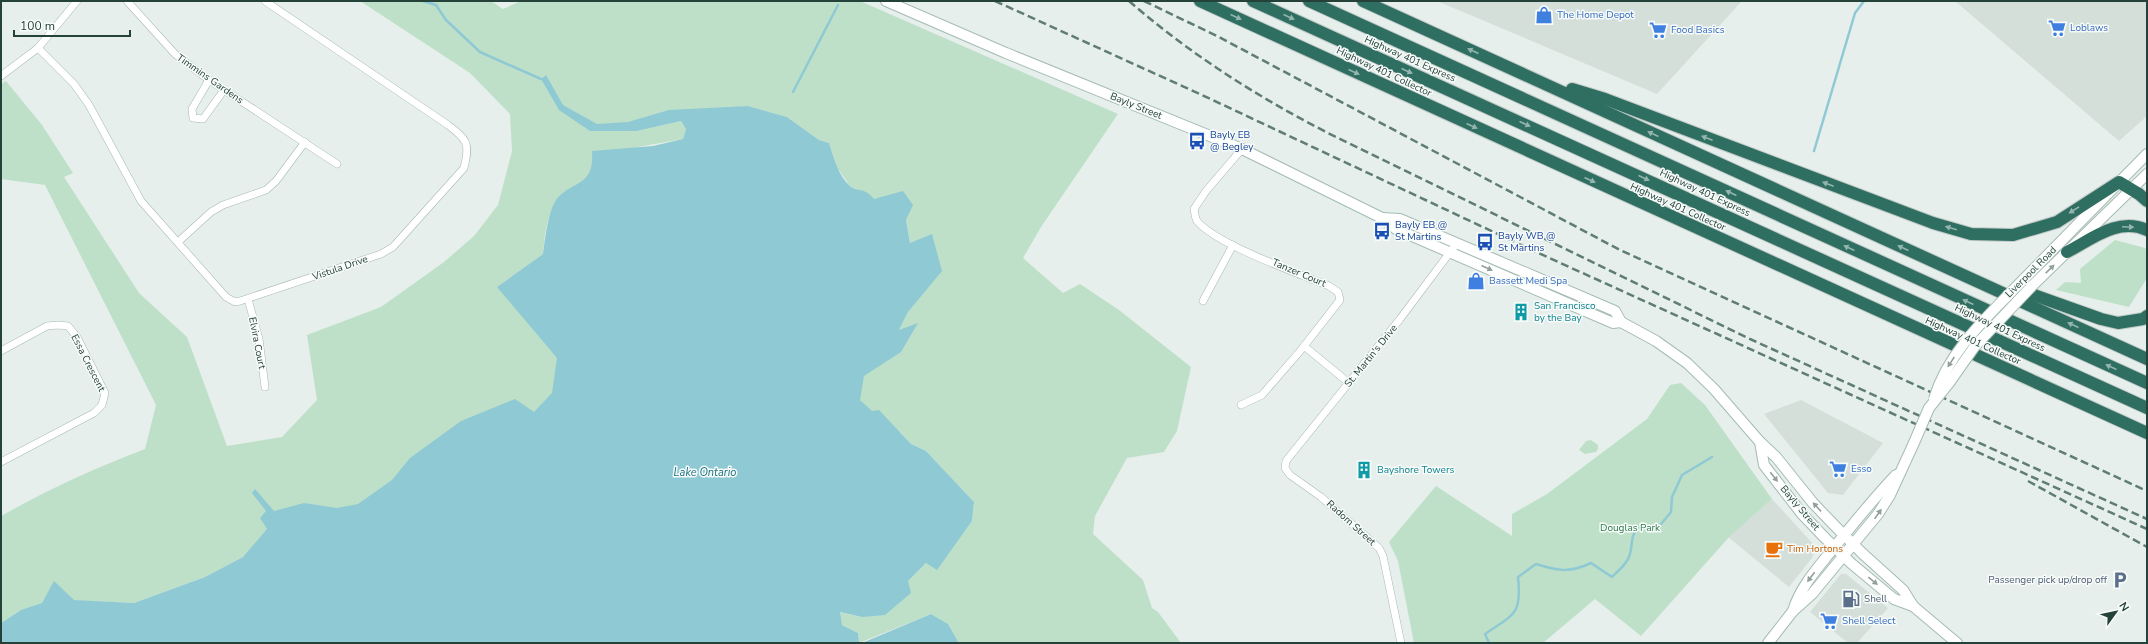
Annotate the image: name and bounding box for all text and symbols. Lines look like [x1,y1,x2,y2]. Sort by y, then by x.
shop icon: The Home Depot [1534,5,1554,25]
place label: The Home Depot [1557,8,1634,22]
scale bar [14,12,130,38]
one-way arrow [1230,14,1241,20]
one-way arrow [1283,14,1294,20]
text: 100 m [20,18,55,34]
supermarket icon: Loblaws [2047,18,2067,38]
supermarket icon: Food Basics [1648,20,1668,40]
place label: Loblaws [2070,21,2108,35]
place label: Food Basics [1671,23,1725,37]
street label: Highway 401 Express [1362,33,1458,86]
street label: Highway 401 Collector [1334,44,1434,100]
one-way arrow [1467,48,1479,54]
street label: Timmins Gardens [174,51,246,107]
one-way arrow [1348,68,1360,75]
one-way arrow [1401,68,1413,74]
street label: Bayly Street [1108,89,1165,123]
one-way arrow [1520,122,1532,128]
one-way arrow [1466,123,1478,129]
place label: Bayly EB @ Begley [1210,128,1254,154]
bus stop icon: Bayly EB @ Begley [1187,131,1207,151]
one-way arrow [1647,131,1659,137]
one-way arrow [1700,134,1712,140]
street label: Highway 401 Express [1657,166,1753,220]
one-way arrow [1638,175,1649,181]
one-way arrow [1585,177,1596,183]
street label: Highway 401 Collector [1628,180,1729,235]
one-way arrow [1822,180,1834,186]
one-way arrow [1725,190,1737,196]
one-way arrow [2069,207,2080,214]
place label: Bayly EB @ St Martins [1395,218,1447,244]
bus stop icon: Bayly EB @ St Martins [1372,221,1392,241]
one-way arrow [2122,223,2134,230]
one-way arrow [1944,225,1956,231]
place label: Bayly WB @ St Martins [1498,229,1556,255]
bus stop icon: Bayly WB @ St Martins [1475,232,1495,252]
street label: Liverpool Road [2002,243,2060,301]
one-way arrow [1843,244,1855,250]
one-way arrow [1897,245,1908,251]
street label: Vistula Drive [310,252,370,284]
street label: Tanzer Court [1270,255,1328,291]
one-way arrow [2045,264,2055,274]
one-way arrow [1481,265,1492,271]
shop icon: Bassett Medi Spa [1466,271,1486,291]
place label: Bassett Medi Spa [1489,274,1567,288]
place label: San Francisco by the Bay [1534,299,1596,325]
one-way arrow [1962,299,1973,305]
street label: Highway 401 Express [1952,301,2048,355]
building icon: San Francisco by the Bay [1511,302,1531,322]
street label: Highway 401 Collector [1923,314,2024,369]
street label: Elvira Court [245,316,269,371]
street label: St. Martin's Drive [1341,322,1401,390]
one-way arrow [2067,322,2079,328]
street label: Essa Crescent [68,332,109,395]
one-way arrow [1948,356,1955,368]
one-way arrow [2106,364,2117,370]
supermarket icon: Esso [1828,459,1848,479]
building icon: Bayshore Towers [1354,460,1374,480]
place label: Esso [1851,462,1872,476]
place label: Bayshore Towers [1377,463,1454,477]
water label: Lake Ontario [674,465,736,480]
one-way arrow [1769,472,1778,483]
street label: Bayly Street [1777,482,1823,534]
street label: Radom Street [1323,497,1379,549]
one-way arrow [1812,502,1822,512]
one-way arrow [1874,509,1882,520]
park label: Douglas Park [1600,521,1661,535]
cafe icon: Tim Hortons [1764,539,1784,559]
place label: Tim Hortons [1787,542,1843,556]
parking icon: Passenger pick up/drop off [2110,570,2130,590]
one-way arrow [1806,572,1815,583]
place label: Passenger pick up/drop off [1988,573,2108,587]
one-way arrow [1867,577,1878,586]
fuel station icon: Shell [1841,589,1861,609]
place label: Shell [1864,592,1887,606]
north arrow [2096,592,2136,632]
text: N [2115,599,2132,614]
supermarket icon: Shell Select [1819,611,1839,631]
place label: Shell Select [1842,614,1896,628]

